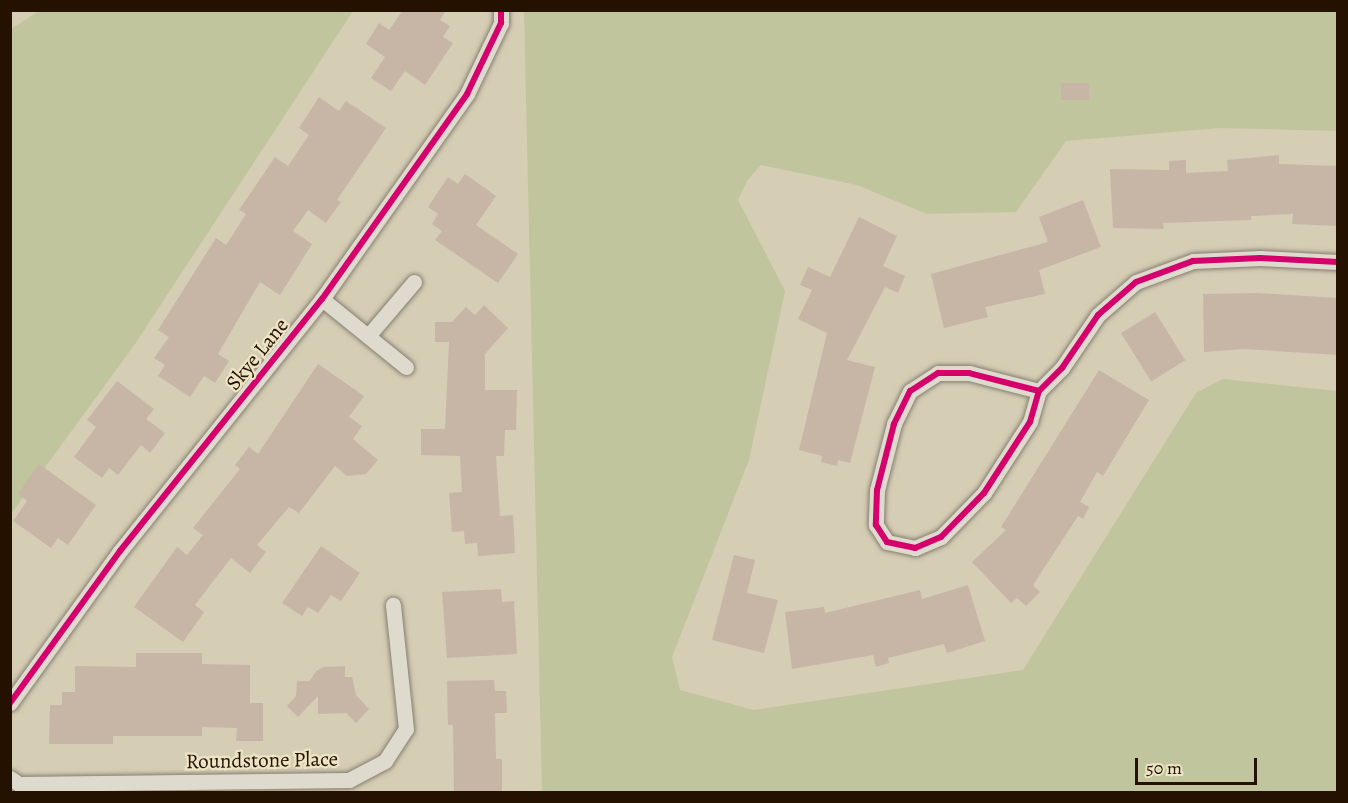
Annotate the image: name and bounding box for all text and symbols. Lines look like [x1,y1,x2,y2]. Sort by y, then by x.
street label: Skye Lane [220,313,294,395]
street label: Roundstone Place [186,746,338,774]
scale bar [1138,746,1260,784]
text: 50 m [1146,756,1182,780]

